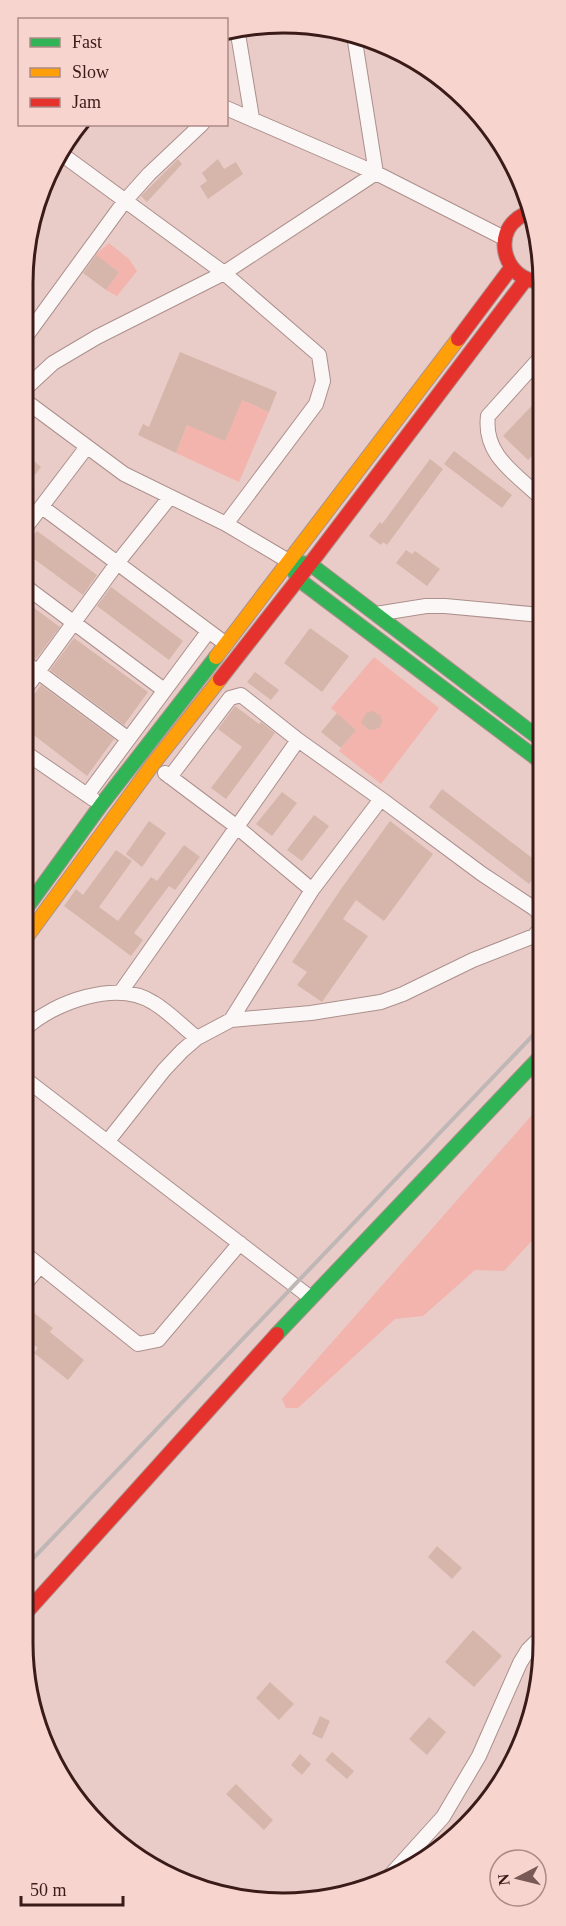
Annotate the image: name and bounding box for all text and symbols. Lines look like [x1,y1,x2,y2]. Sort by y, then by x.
legend [18,18,228,126]
text: Fast [72,32,102,52]
text: Slow [72,62,109,82]
text: Jam [72,92,101,112]
north arrow [488,1848,548,1908]
scale bar [21,1869,123,1907]
text: N [494,1873,513,1887]
text: 50 m [30,1880,67,1900]

